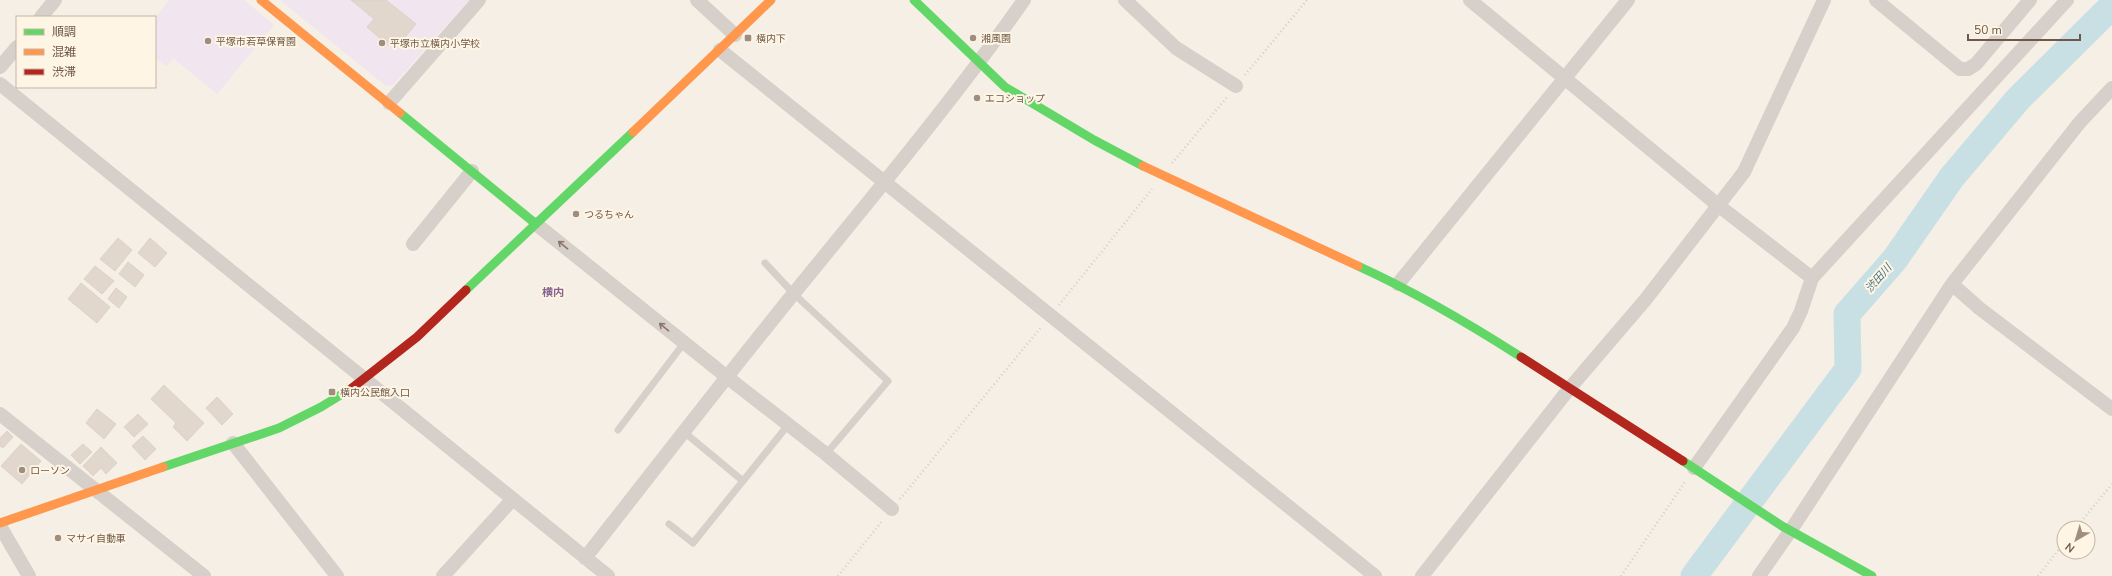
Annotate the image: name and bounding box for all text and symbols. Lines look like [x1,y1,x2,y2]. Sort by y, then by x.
legend [16,16,156,88]
scale bar [1968,16,2080,42]
text: 50 m [1974,22,2002,38]
text: 順調 [52,24,76,40]
place label: 横内下 [756,32,786,46]
place label: 湘風園 [981,32,1011,46]
marker: 横内下 [743,33,753,43]
marker: 湘風園 [968,33,978,43]
place label: 平塚市若草保育園 [216,35,296,49]
marker: 平塚市若草保育園 [203,36,213,46]
place label: 平塚市立横内小学校 [390,37,480,51]
marker: 平塚市立横内小学校 [377,38,387,48]
text: 混雑 [52,44,76,60]
text: 渋滞 [52,64,76,80]
place label: エコショップ [985,92,1045,106]
marker: エコショップ [972,93,982,103]
place label: つるちゃん [584,208,634,222]
marker: つるちゃん [571,209,581,219]
one-way arrow [557,241,568,249]
water label: 渋田川 [1862,260,1896,296]
district label: 横内 [542,285,564,300]
one-way arrow [659,322,669,331]
place label: 横内公民館入口 [340,386,410,400]
marker: 横内公民館入口 [327,387,337,397]
place label: ローソン [30,464,70,478]
marker: ローソン [17,465,27,475]
north arrow [2056,520,2096,560]
place label: マサイ自動車 [66,532,126,546]
marker: マサイ自動車 [53,533,63,543]
text: N [2062,539,2078,556]

